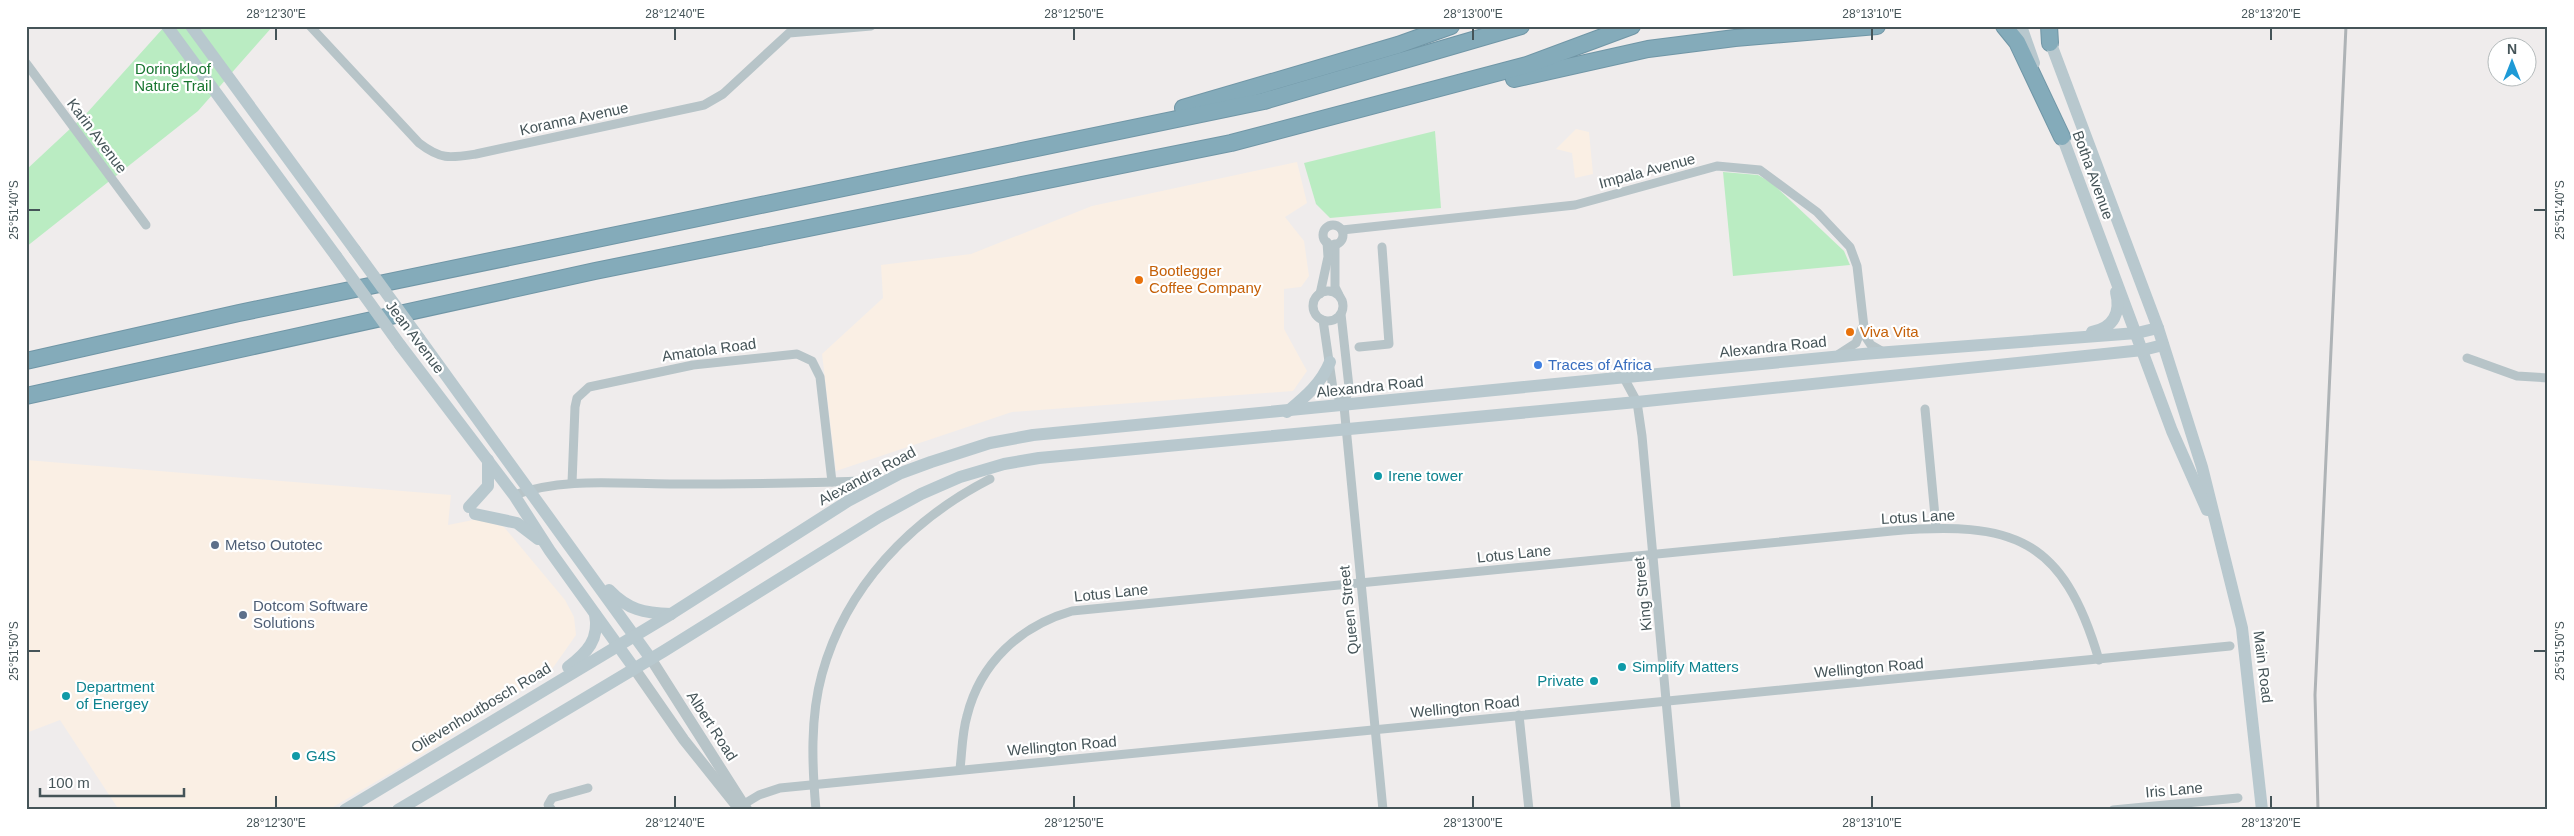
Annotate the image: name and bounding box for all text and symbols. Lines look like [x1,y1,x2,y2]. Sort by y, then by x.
text: 28°12'30"E [246,7,306,21]
text: 28°12'40"E [645,7,705,21]
text: 28°12'50"E [1044,7,1104,21]
text: 28°13'00"E [1443,7,1503,21]
text: 28°13'10"E [1842,7,1902,21]
text: 28°13'20"E [2241,7,2301,21]
north arrow [2486,38,2536,88]
text: N [2507,41,2517,57]
park label: Doringkloof Nature Trail [134,60,212,94]
street label: Karin Avenue [64,95,131,176]
street label: Koranna Avenue [518,99,630,138]
street label: Botha Avenue [2070,128,2117,222]
street label: Impala Avenue [1597,149,1697,192]
text: 25°51'40"S [7,180,21,240]
text: 25°51'40"S [2553,180,2567,240]
place label: Bootlegger Coffee Company [1149,262,1262,296]
marker: Bootlegger Coffee Company [1133,274,1145,286]
street label: Jean Avenue [383,297,448,376]
place label: Viva Vita [1860,323,1919,340]
marker: Viva Vita [1844,326,1856,338]
street label: Alexandra Road [1719,332,1827,361]
street label: Amatola Road [661,334,757,365]
place label: Traces of Africa [1548,356,1652,373]
marker: Traces of Africa [1532,359,1544,371]
street label: Alexandra Road [1316,372,1424,401]
street label: Alexandra Road [815,443,918,508]
place label: Irene tower [1388,467,1463,484]
marker: Irene tower [1372,470,1384,482]
street label: Lotus Lane [1880,506,1955,527]
place label: Metso Outotec [225,536,323,553]
marker: Metso Outotec [209,539,221,551]
street label: Lotus Lane [1476,541,1552,566]
street label: King Street [1630,555,1655,632]
street label: Queen Street [1335,564,1362,655]
street label: Lotus Lane [1073,580,1149,605]
place label: Dotcom Software Solutions [253,597,368,631]
marker: Dotcom Software Solutions [237,609,249,621]
text: 25°51'50"S [7,621,21,681]
text: 25°51'50"S [2553,621,2567,681]
street label: Main Road [2251,630,2276,704]
street label: Wellington Road [1814,654,1924,681]
place label: Simplify Matters [1632,658,1739,675]
street label: Olievenhoutbosch Road [408,659,554,756]
marker: Simplify Matters [1616,661,1628,673]
place label: Private [1537,672,1584,689]
marker: Private [1588,675,1600,687]
place label: Department of Energey [76,678,155,712]
street label: Albert Road [684,688,741,764]
marker: Department of Energey [60,690,72,702]
street label: Wellington Road [1409,692,1520,721]
street label: Wellington Road [1007,732,1117,759]
place label: G4S [306,747,336,764]
marker: G4S [290,750,302,762]
scale bar [40,766,184,798]
text: 100 m [48,774,90,791]
street label: Iris Lane [2145,779,2203,800]
text: 28°12'30"E [246,816,306,830]
text: 28°12'40"E [645,816,705,830]
text: 28°12'50"E [1044,816,1104,830]
text: 28°13'00"E [1443,816,1503,830]
text: 28°13'10"E [1842,816,1902,830]
text: 28°13'20"E [2241,816,2301,830]

